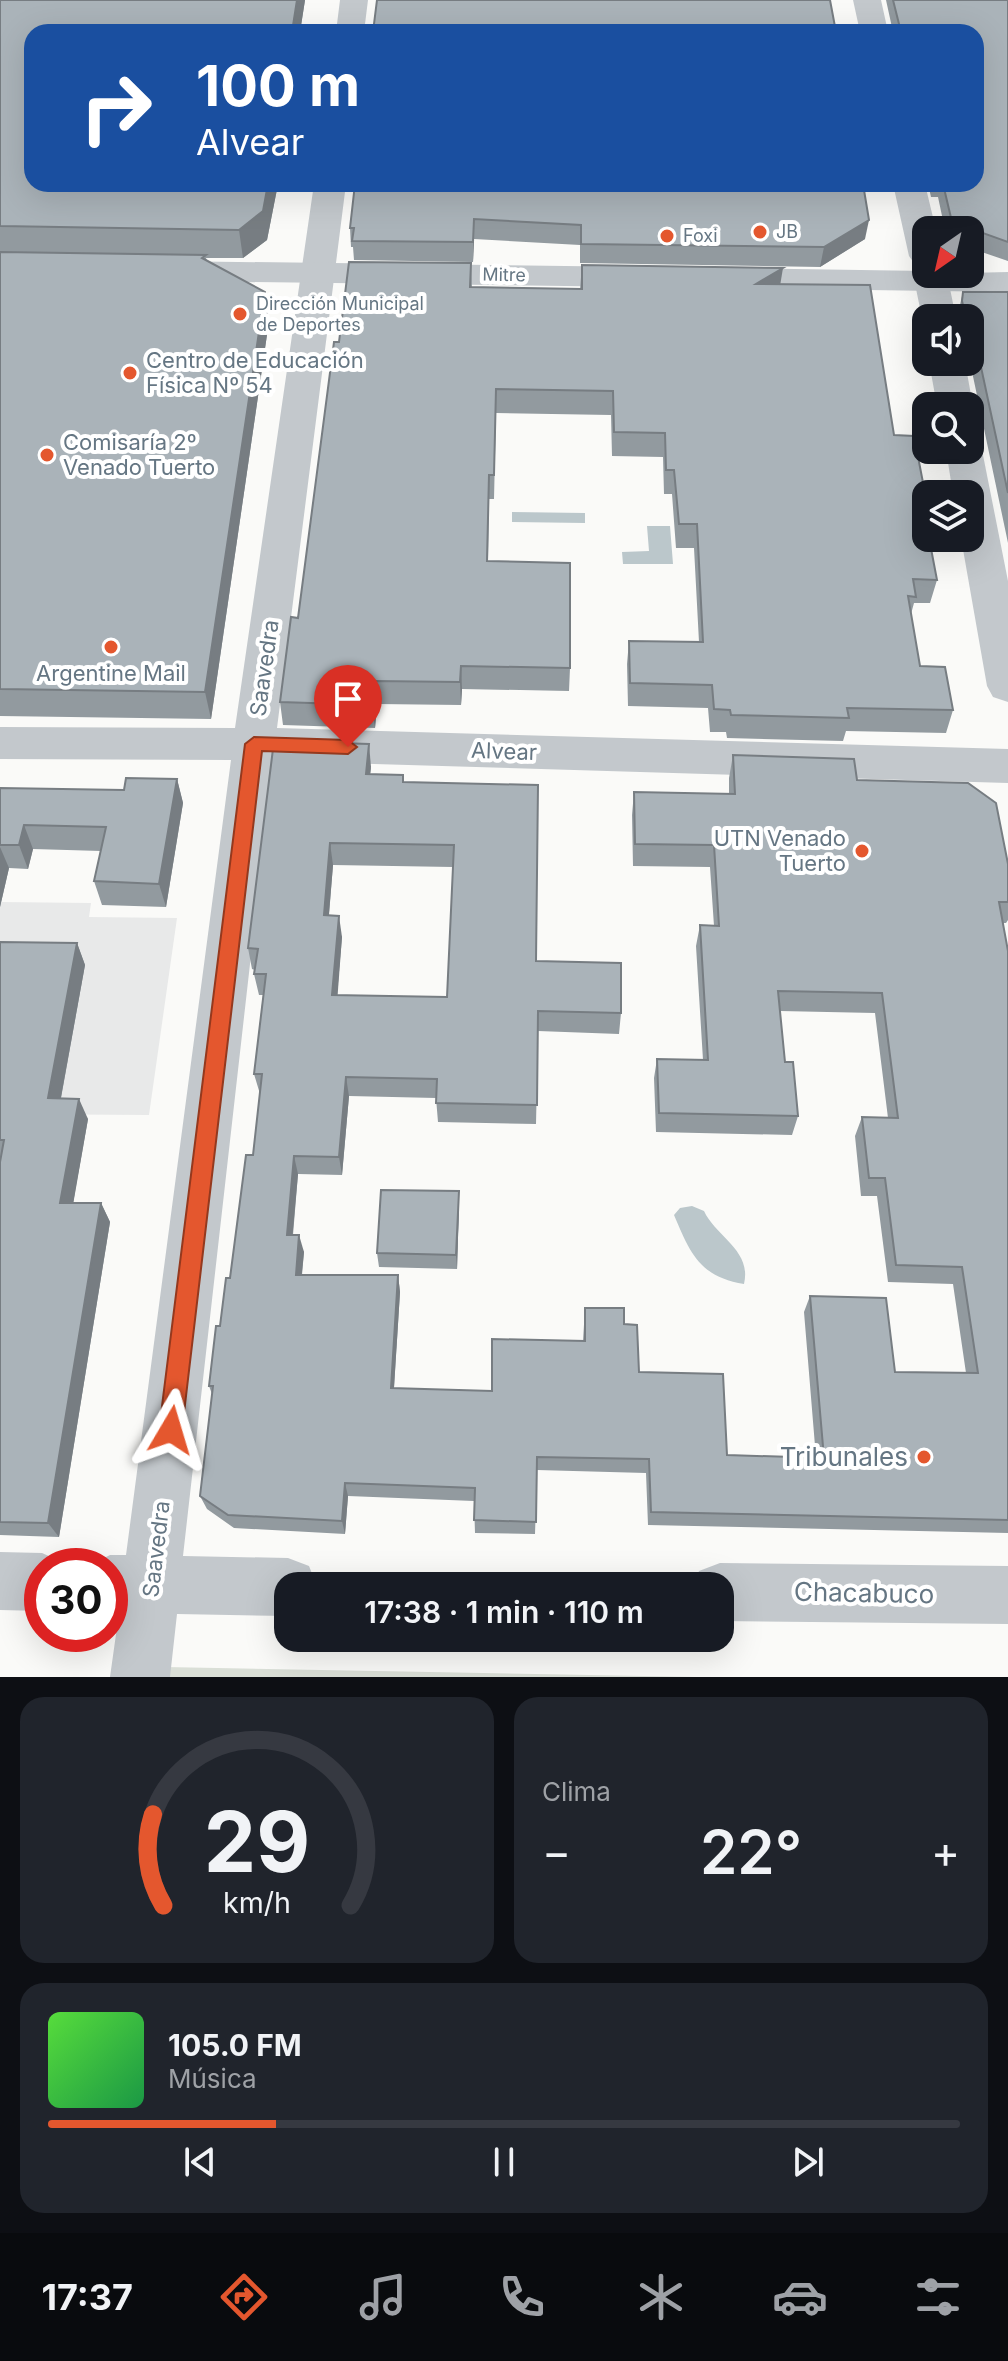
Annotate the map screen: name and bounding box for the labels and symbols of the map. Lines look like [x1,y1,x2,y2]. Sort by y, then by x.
north arrow [912,216,984,288]
place label: JB [776,221,798,242]
marker: JB [751,223,769,241]
place label: Foxi [683,225,718,246]
marker: Foxi [658,227,676,245]
street label: Mitre [482,264,526,285]
place label: Dirección Municipal de Deportes [256,293,424,335]
marker: Dirección Municipal de Deportes [231,305,249,323]
place label: Centro de Educación Física Nº 54 [146,347,364,398]
marker: Centro de Educación Física Nº 54 [121,364,139,382]
place label: Comisaría 2º Venado Tuerto [63,429,215,480]
marker: Comisaría 2º Venado Tuerto [38,446,56,464]
street label: Saavedra [244,618,284,718]
marker: Argentine Mail [102,638,120,656]
place label: Argentine Mail [36,660,186,686]
pin [314,665,382,747]
street label: Alvear [470,737,538,765]
place label: UTN Venado Tuerto [714,825,846,876]
marker: UTN Venado Tuerto [853,842,871,860]
position arrow [129,1388,213,1472]
place label: Tribunales [780,1441,908,1472]
marker: Tribunales [915,1448,933,1466]
street label: Saavedra [137,1499,175,1599]
speed limit sign: 30 [24,1548,128,1652]
street label: Chacabuco [794,1576,934,1609]

